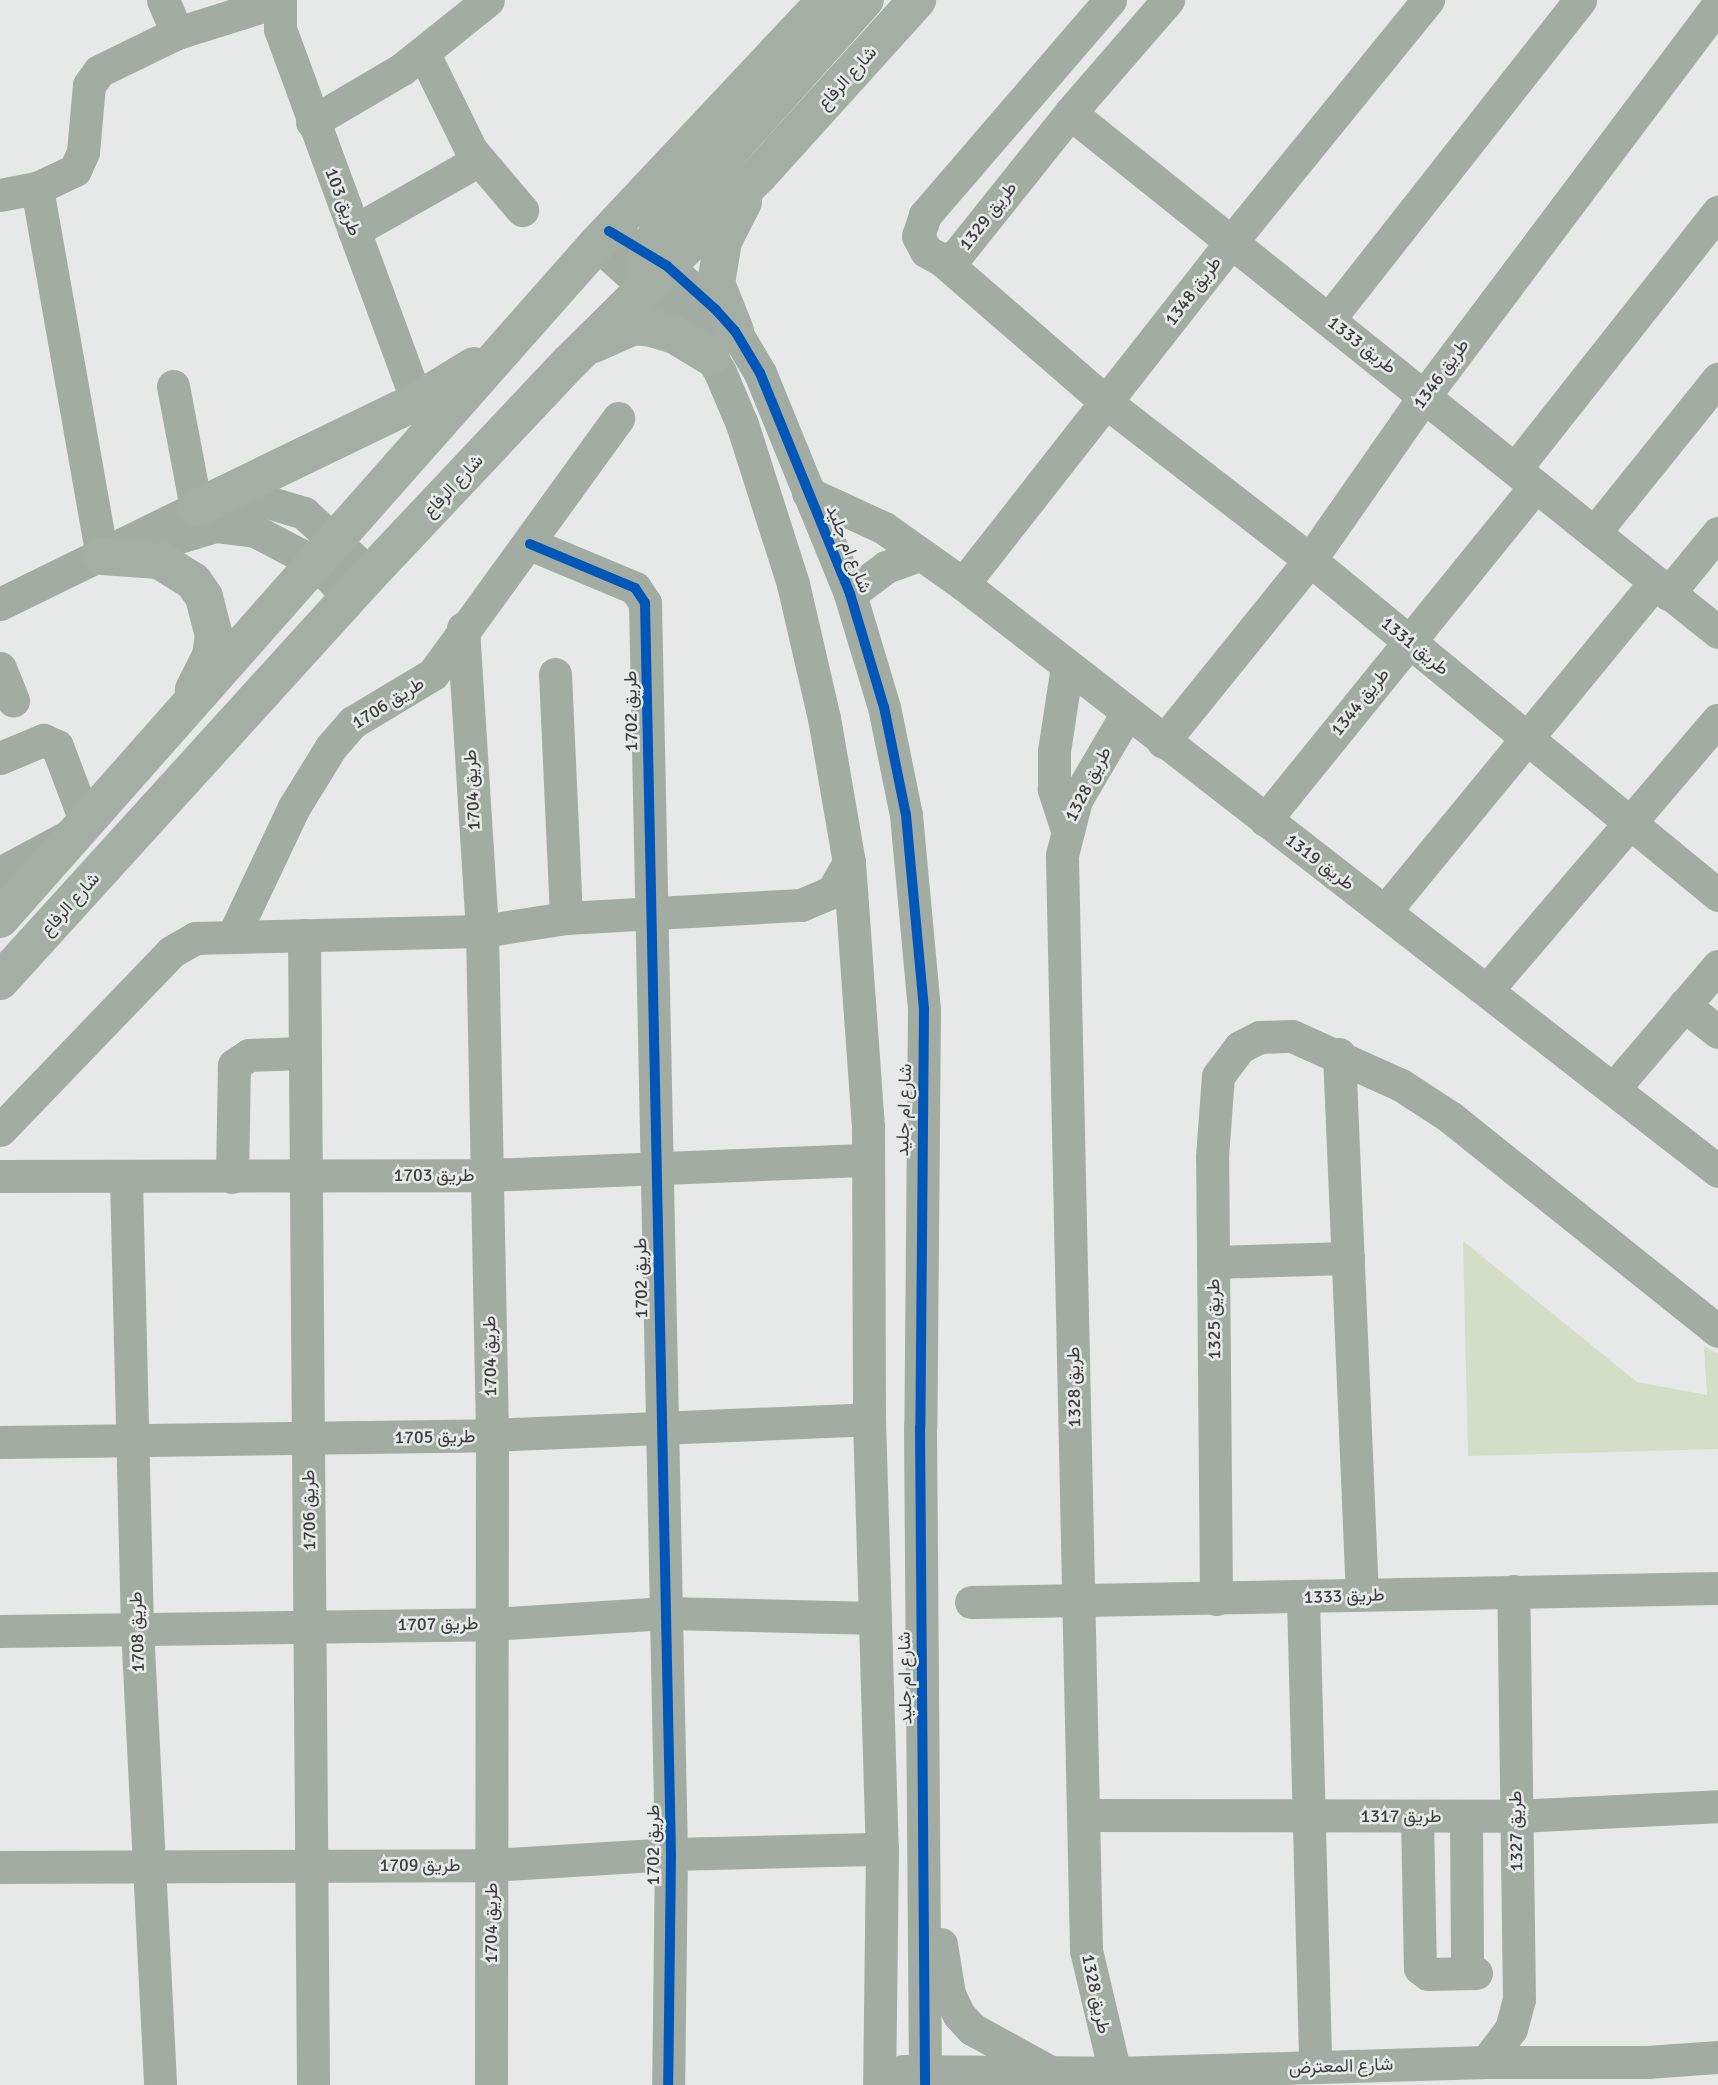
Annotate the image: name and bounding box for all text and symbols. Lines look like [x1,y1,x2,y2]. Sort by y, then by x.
street label: شارع الرفاع [813,42,881,114]
street label: طريق 103 [320,165,366,239]
street label: طريق 1329 [955,177,1021,255]
street label: طريق 1348 [1160,252,1226,330]
street label: طريق 1333 [1323,312,1401,378]
street label: طريق 1346 [1408,335,1474,413]
street label: شارع الرفاع [418,450,488,522]
street label: شارع ام جليد [822,502,876,596]
street label: طريق 1331 [1377,612,1453,680]
street label: طريق 1344 [1326,664,1394,740]
street label: طريق 1702 [619,670,643,752]
street label: طريق 1706 [348,672,428,734]
street label: طريق 1328 [1060,743,1116,825]
street label: طريق 1704 [459,749,485,831]
street label: طريق 1319 [1281,829,1359,895]
street label: شارع الرفاع [36,868,104,940]
street label: شارع ام جليد [892,1063,916,1157]
street label: طريق 1703 [393,1164,475,1186]
street label: طريق 1702 [629,1237,653,1319]
street label: طريق 1325 [1202,1278,1226,1360]
street label: طريق 1704 [478,1315,502,1397]
street label: طريق 1328 [1062,1346,1086,1428]
street label: طريق 1705 [394,1425,476,1449]
street label: طريق 1706 [297,1469,321,1551]
street label: طريق 1333 [1303,1584,1385,1608]
street label: طريق 1708 [125,1591,149,1673]
street label: طريق 1707 [397,1612,479,1636]
street label: شارع ام جليد [893,1631,917,1725]
street label: طريق 1327 [1504,1790,1528,1872]
street label: طريق 1702 [642,1804,664,1886]
street label: طريق 1317 [1360,1805,1442,1827]
street label: طريق 1709 [379,1854,461,1876]
street label: طريق 1704 [480,1882,502,1964]
street label: طريق 1328 [1077,1952,1115,2036]
street label: شارع المعترض [1288,2053,1394,2079]

